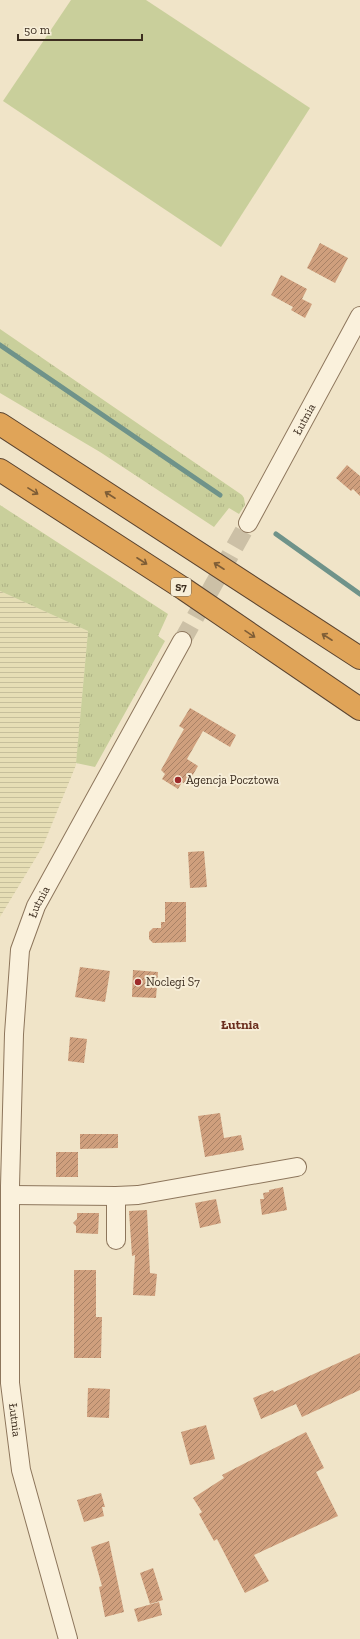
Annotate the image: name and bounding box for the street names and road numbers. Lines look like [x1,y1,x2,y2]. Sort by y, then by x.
street label: Łutnia [290,401,318,437]
road number: S7 [171,578,191,596]
street label: Łutnia [25,883,53,920]
street label: Łutnia [6,1402,24,1438]

